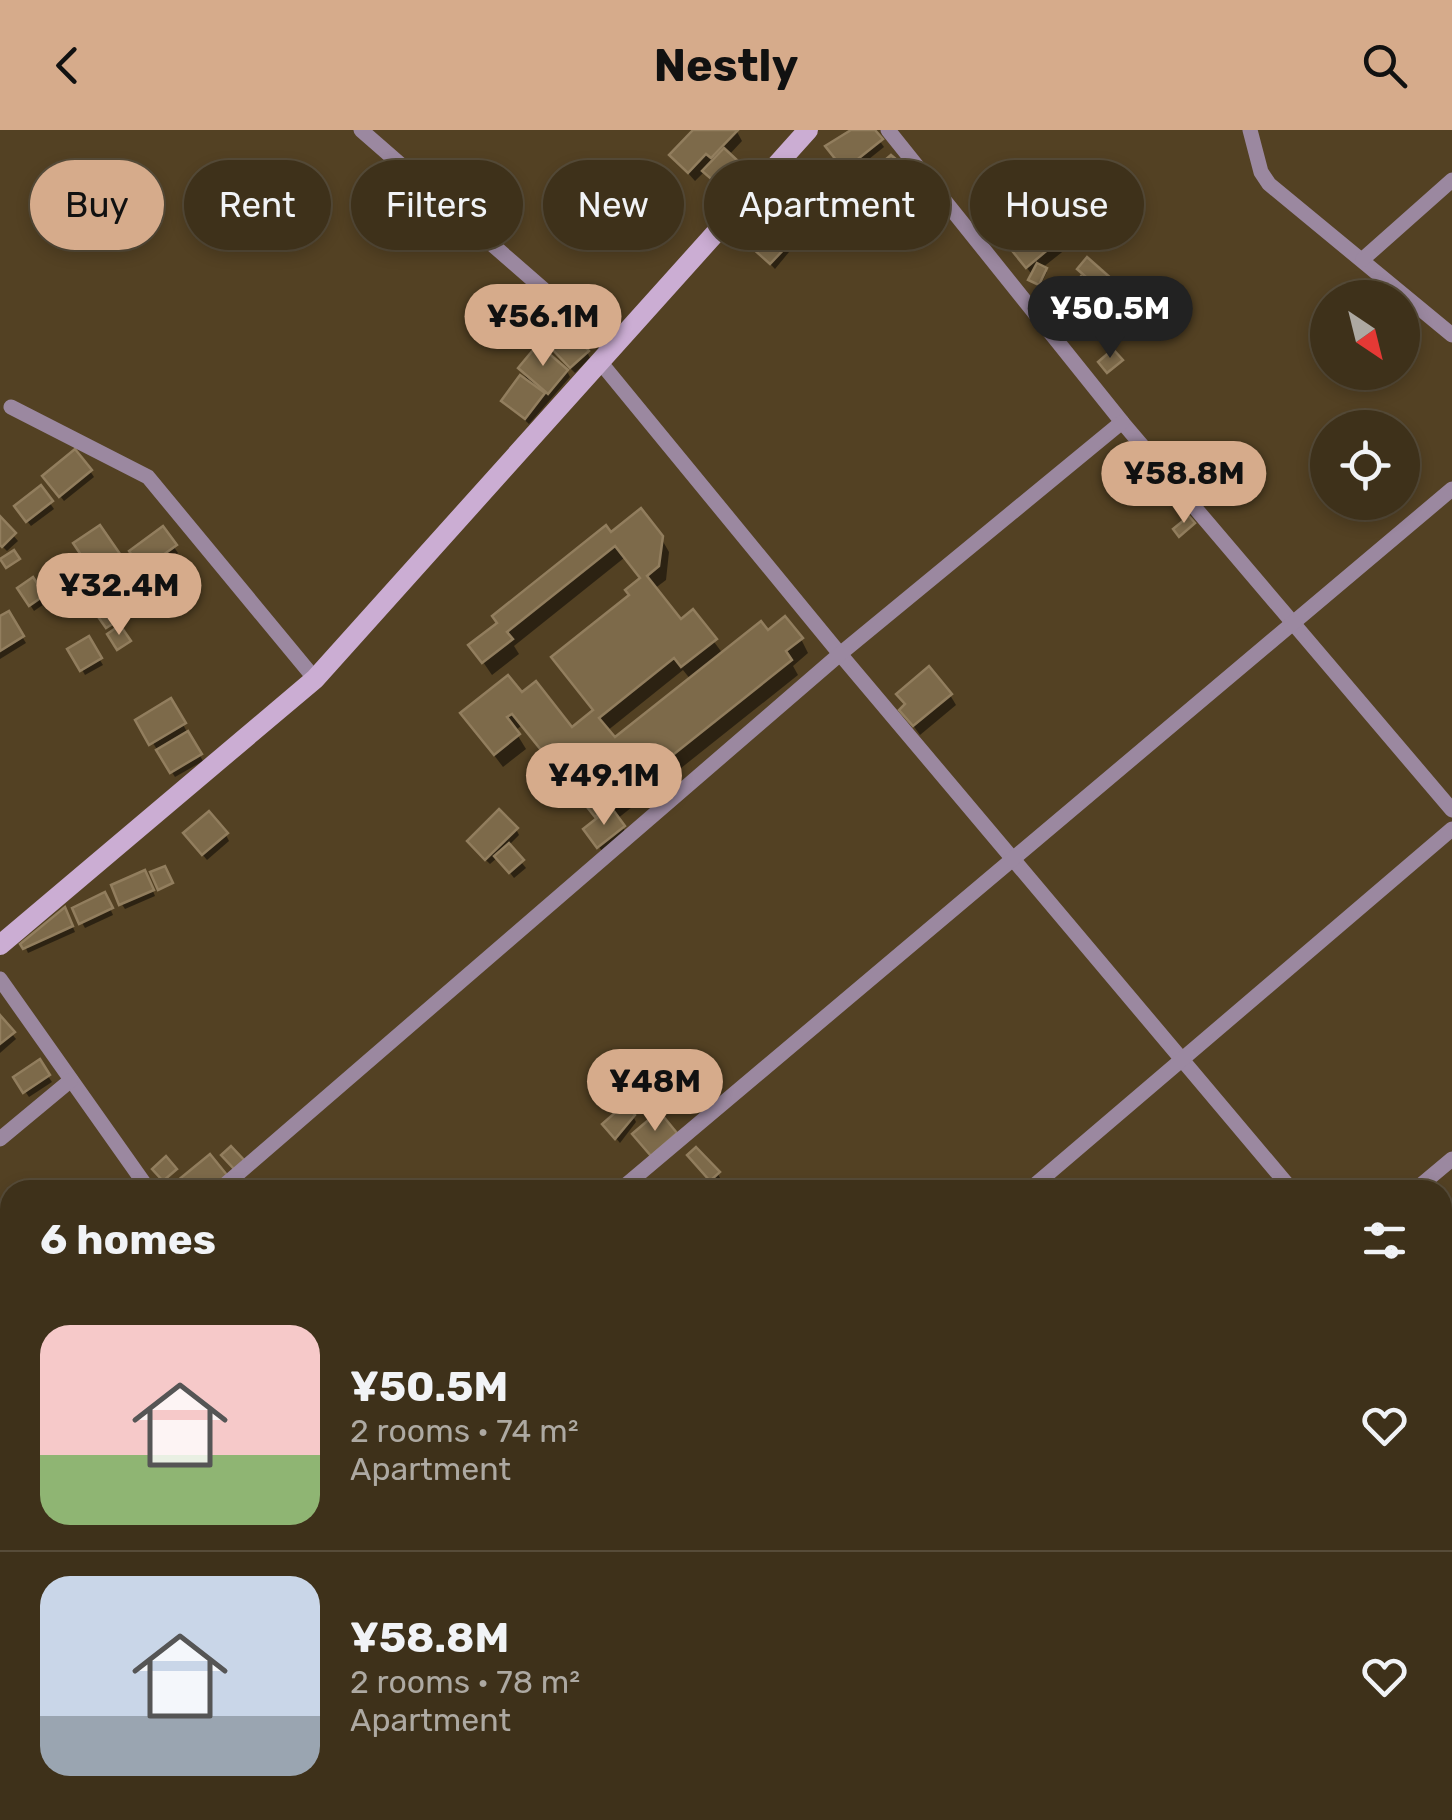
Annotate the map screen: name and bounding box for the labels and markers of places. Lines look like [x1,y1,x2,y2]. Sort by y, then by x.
pin: ¥50.5M [1029,276,1191,361]
pin: ¥56.1M [462,284,624,369]
pin: ¥58.8M [1103,441,1265,526]
pin: ¥32.4M [38,553,200,638]
pin: ¥49.1M [523,743,685,828]
pin: ¥48M [596,1049,714,1134]

